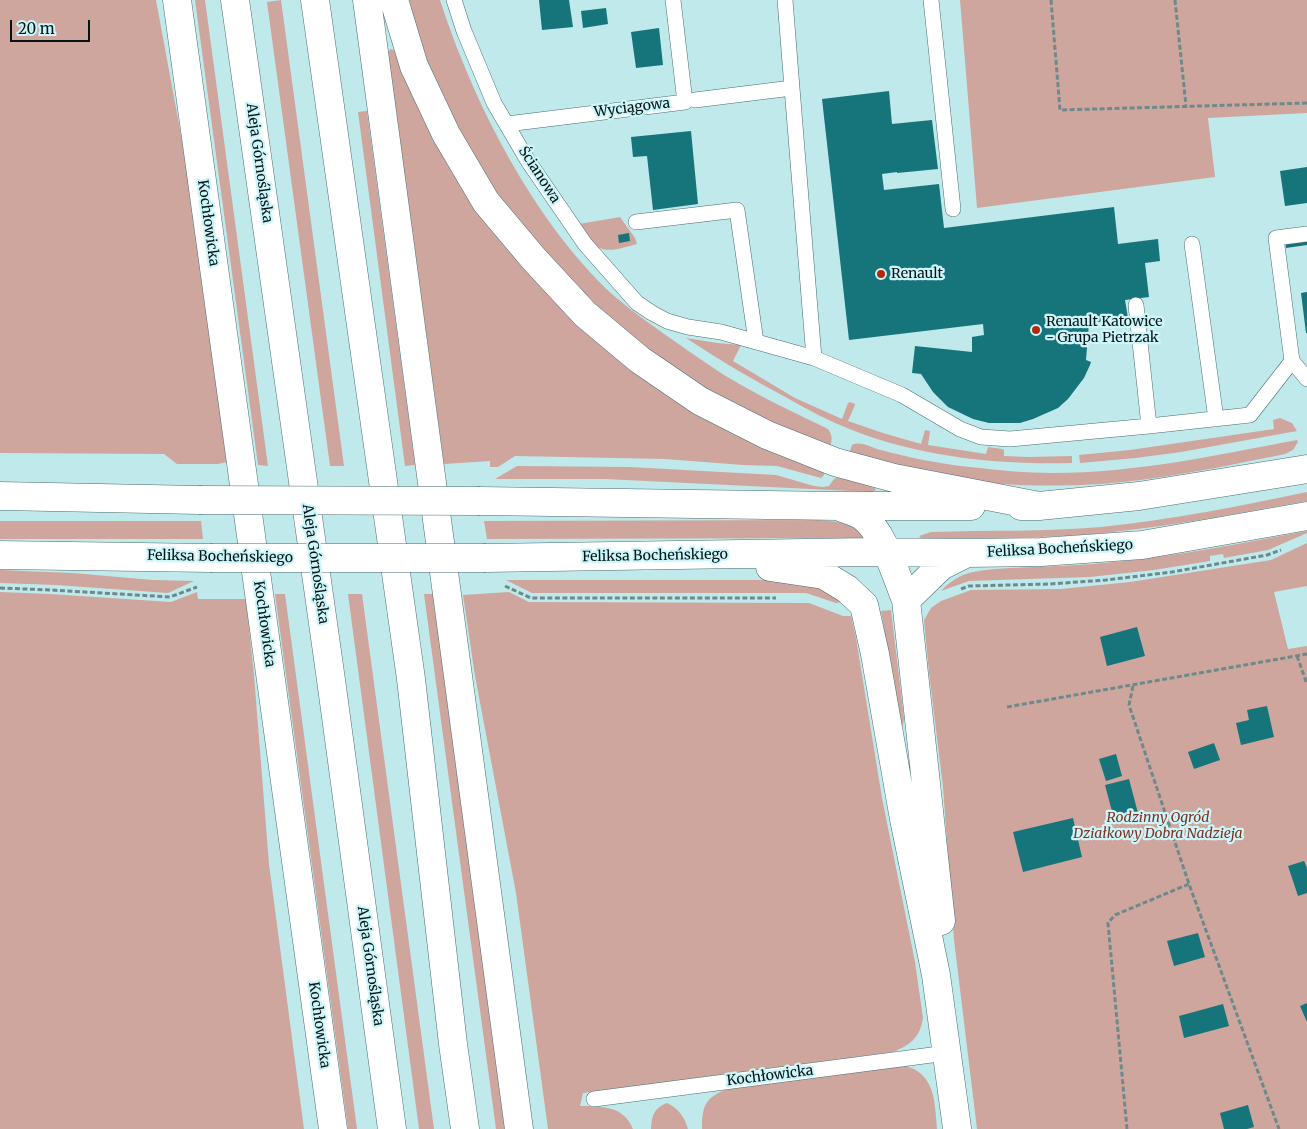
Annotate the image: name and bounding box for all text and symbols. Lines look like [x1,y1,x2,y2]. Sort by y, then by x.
scale bar [12,10,92,42]
text: 20 m [18,19,55,38]
street label: Wyciągowa [593,95,671,121]
street label: Aleja Górnośląska [242,102,276,224]
street label: Ścianowa [514,143,564,207]
street label: Kochłowicka [194,179,222,267]
place label: Renault [891,266,943,282]
marker: Renault [875,268,887,280]
place label: Renault Katowice - Grupa Pietrzak [1046,314,1163,347]
marker: Renault Katowice - Grupa Pietrzak [1030,324,1042,336]
street label: Aleja Górnośląska [298,503,332,625]
street label: Feliksa Bocheńskiego [987,537,1133,561]
street label: Feliksa Bocheńskiego [582,546,728,566]
street label: Feliksa Bocheńskiego [147,547,293,567]
street label: Kochłowicka [250,580,278,668]
park label: Rodzinny Ogród Działkowy Dobra Nadzieja [1073,810,1243,842]
street label: Aleja Górnośląska [353,905,387,1027]
street label: Kochłowicka [305,981,333,1069]
street label: Kochłowicka [726,1062,814,1090]

